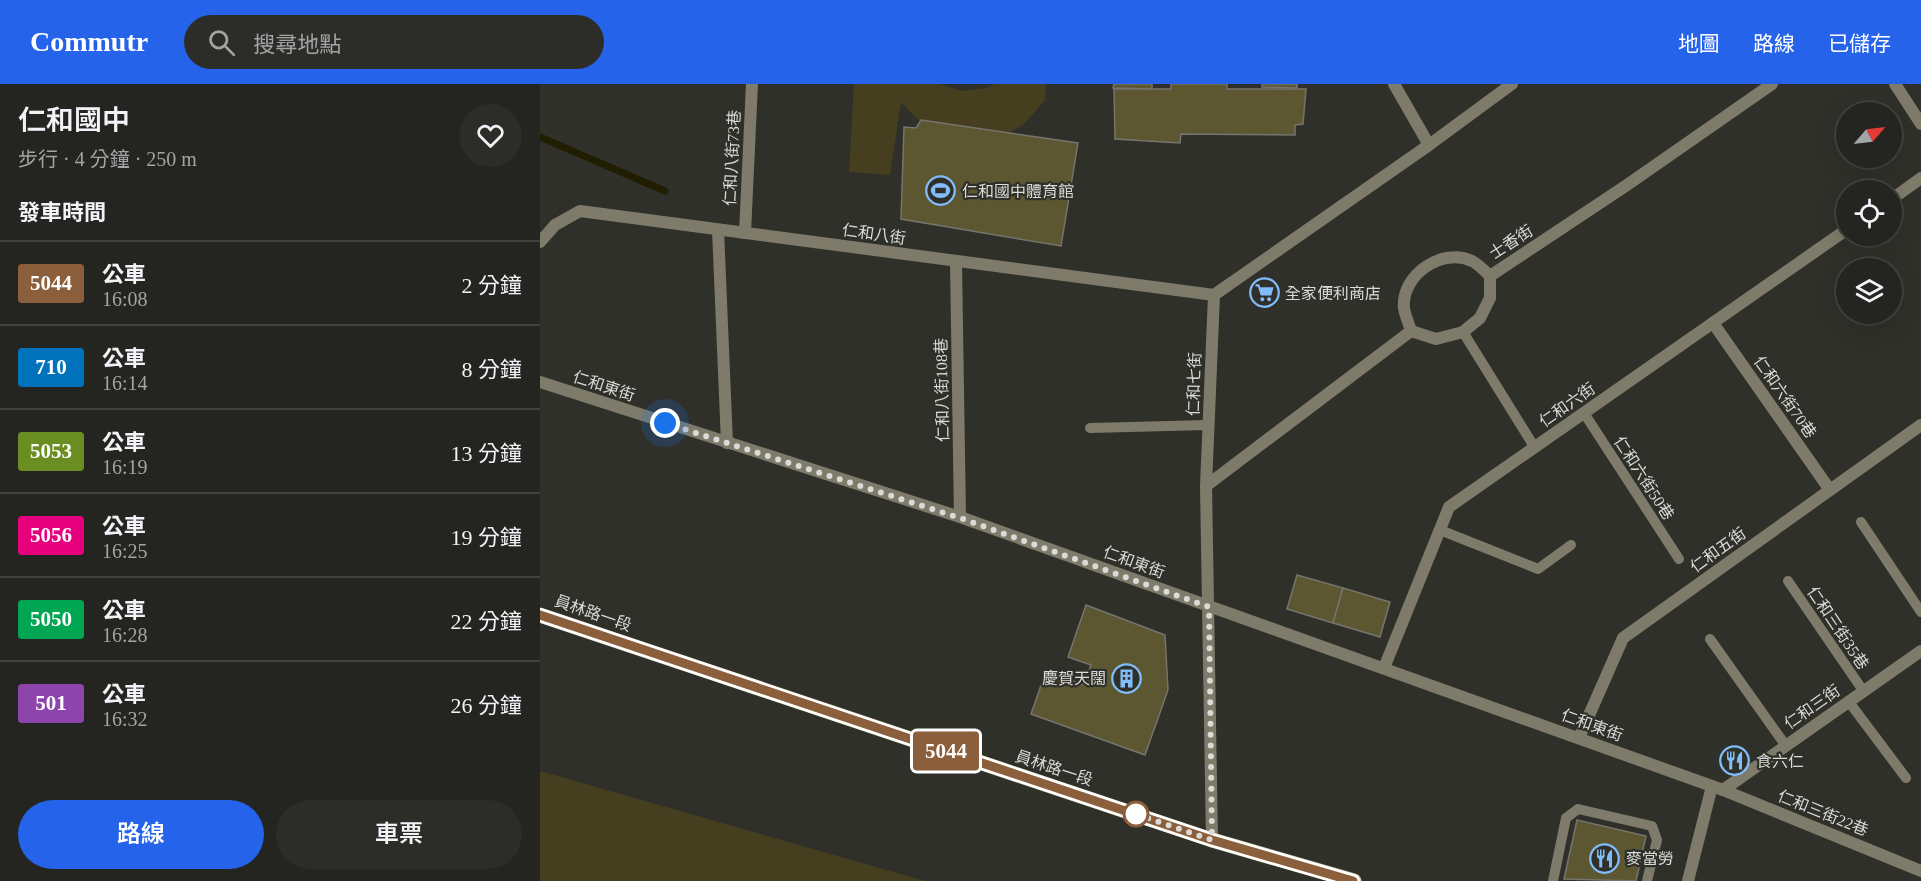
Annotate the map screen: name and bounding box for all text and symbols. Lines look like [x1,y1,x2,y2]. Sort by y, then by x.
search box [184,15,604,69]
text: Commutr [30,26,148,57]
icon: search [205,26,238,59]
text: 搜尋地點 [253,32,341,57]
text: 地圖 [1678,32,1720,56]
text: 路線 [1753,32,1795,56]
text: 已儲存 [1828,32,1891,56]
north arrow [1836,102,1902,168]
map controls [1836,102,1902,324]
button: heart [459,104,522,167]
text: 仁和國中 [18,105,130,136]
street label: 仁和八街73巷 [721,110,743,206]
text: 步行 · 4 分鐘 · 250 m [18,148,197,170]
sports icon: 仁和國中體育館 [925,175,957,207]
button: locate [1836,180,1902,246]
place label: 仁和國中體育館 [962,183,1074,200]
text: 發車時間 [18,200,106,225]
street label: 仁和八街 [841,221,907,247]
street label: 士香街 [1486,222,1536,262]
button: layers [1836,258,1902,324]
text: 公車 [102,262,146,287]
text: 5044 [30,271,72,295]
text: 2 分鐘 [461,273,522,298]
supermarket icon: 全家便利商店 [1248,277,1280,309]
place label: 全家便利商店 [1285,285,1381,302]
text: 16:08 [102,288,148,310]
street label: 仁和八街108巷 [933,338,951,442]
text: 公車 [102,346,146,371]
street label: 仁和七街 [1184,352,1204,416]
street label: 仁和六街70巷 [1751,353,1819,441]
text: 710 [35,355,67,379]
text: 8 分鐘 [461,357,522,382]
street label: 仁和東街 [571,368,637,404]
text: 16:14 [102,372,148,394]
street label: 仁和六街 [1536,380,1598,430]
your location [650,408,680,438]
text: 公車 [102,430,146,455]
street label: 仁和六街50巷 [1611,433,1677,523]
text: 5053 [30,439,72,463]
text: 13 分鐘 [450,441,522,466]
text: 16:19 [102,456,148,478]
text: 公車 [102,514,146,539]
text: 5056 [30,523,72,547]
street label: 仁和五街 [1687,524,1749,576]
text: 19 分鐘 [450,525,522,550]
text: 16:25 [102,540,148,562]
street label: 仁和東街 [1101,543,1167,581]
street label: 仁和三街35巷 [1804,583,1872,673]
street label: 員林路一段 [552,592,634,634]
text: 公車 [102,598,146,623]
text: 5050 [30,607,72,631]
text: 22 分鐘 [450,609,522,634]
text: 16:28 [102,624,148,646]
building icon: 慶賀天闊 [1111,662,1143,694]
place label: 慶賀天闊 [1042,669,1106,687]
text: 公車 [102,682,146,707]
street label: 仁和三街 [1781,682,1843,732]
text: 501 [35,691,67,715]
text: 26 分鐘 [450,693,522,718]
street label: 仁和東街 [1559,706,1625,744]
text: 16:32 [102,708,148,730]
line badge: 5044 [904,732,988,770]
text: 5044 [925,739,967,763]
restaurant icon: 食六仁 [1719,745,1751,777]
street label: 員林路一段 [1013,748,1095,788]
place label: 食六仁 [1756,753,1804,770]
street label: 仁和三街22巷 [1775,787,1871,839]
button: 路線 [18,800,264,869]
button: 車票 [276,800,522,869]
unlabelled marker [1123,801,1149,827]
restaurant icon: 麥當勞 [1589,842,1621,874]
place label: 麥當勞 [1626,850,1674,867]

